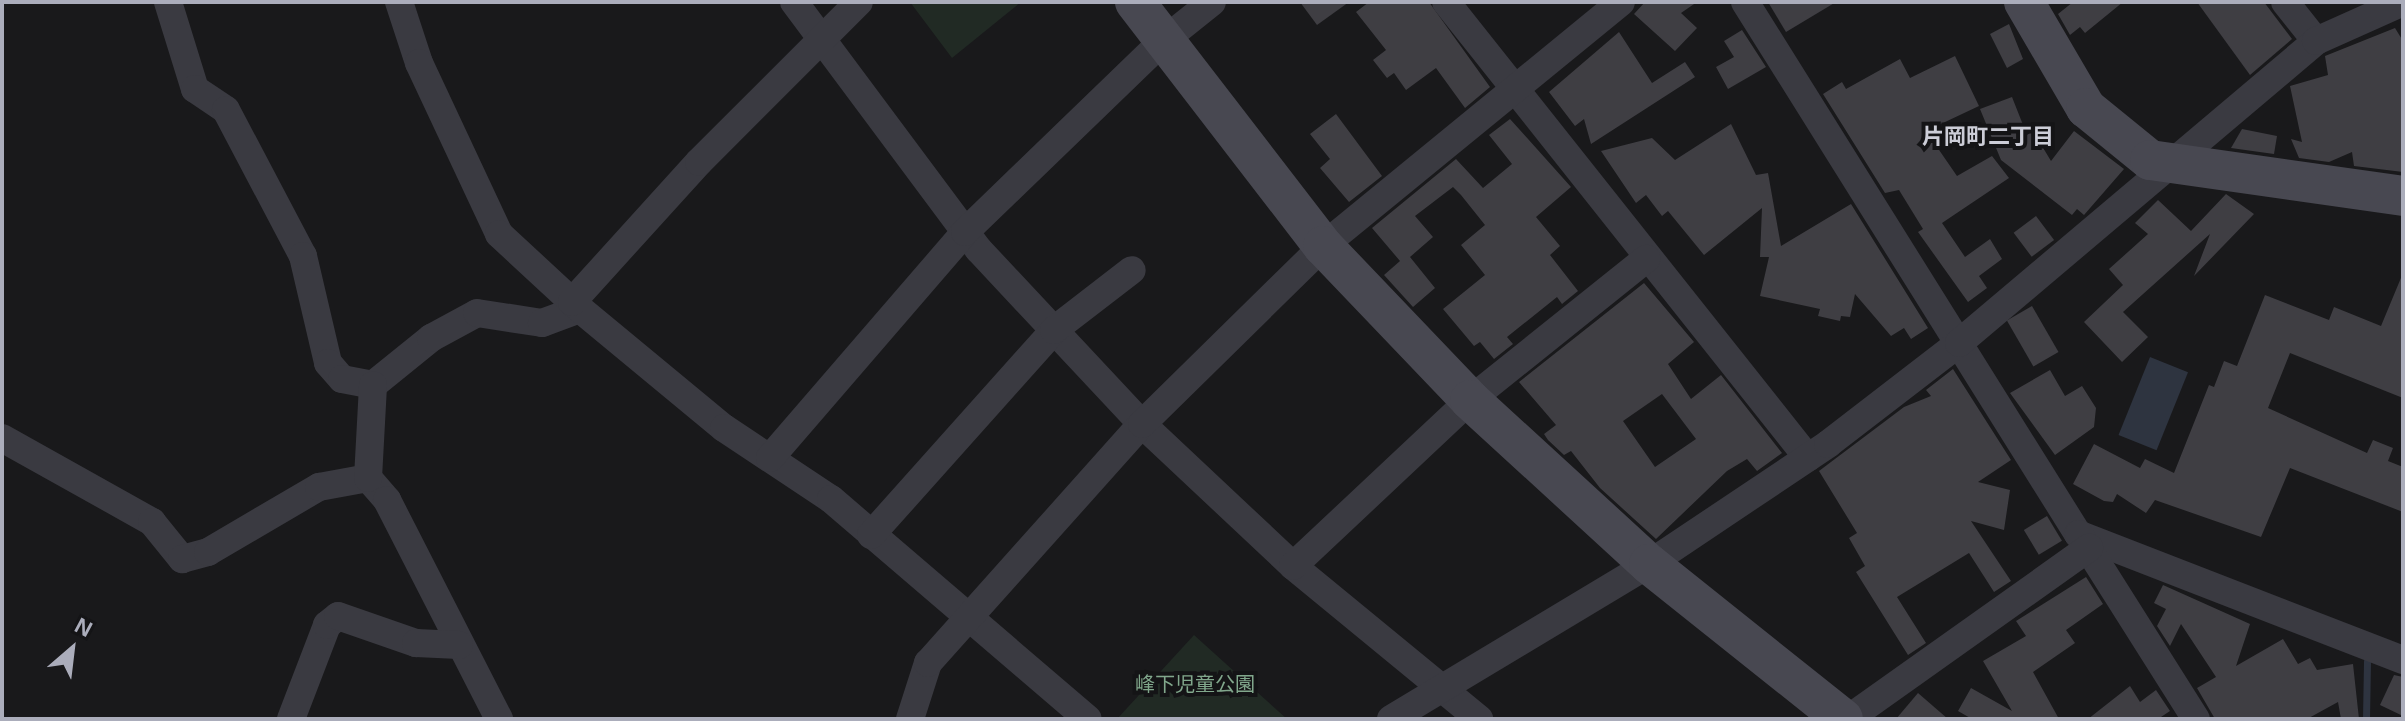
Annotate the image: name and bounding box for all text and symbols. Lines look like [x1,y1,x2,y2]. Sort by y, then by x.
district label: 片岡町二丁目 [1922,124,2054,150]
north arrow [32,609,112,689]
text: N [71,613,96,642]
park label: 峰下児童公園 [1135,672,1255,696]

